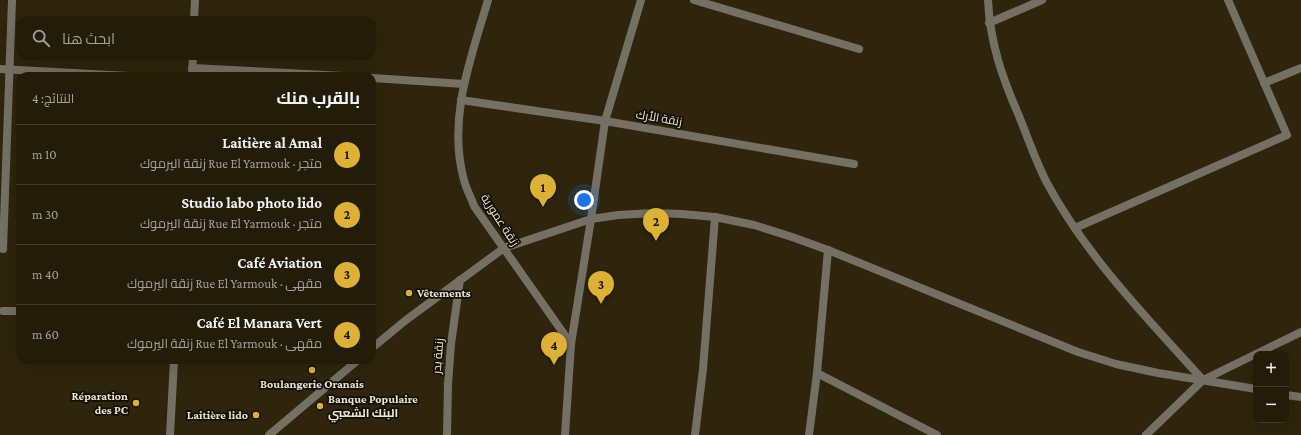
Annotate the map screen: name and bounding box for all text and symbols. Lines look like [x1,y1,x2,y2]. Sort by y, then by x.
search box [16,16,376,60]
icon: search [30,27,52,49]
text: ابحث هنا [62,31,115,47]
text: بالقرب منك [277,89,360,108]
text: النتائج: 4 [32,91,74,106]
street label: زنقة الأرك [635,107,683,129]
text: Laitière al Amal [222,135,322,151]
text: 10 m [32,147,57,162]
text: 1 [345,147,349,162]
text: متجر · Rue El Yarmouk زنقة اليرموك [140,156,322,171]
pin: 1 [530,174,556,207]
your location [574,190,594,210]
street label: زنقة عمورية [478,191,522,249]
text: Studio labo photo lido [181,195,322,211]
text: 30 m [32,207,58,222]
text: 2 [344,207,350,222]
pin: 2 [643,208,669,241]
text: متجر · Rue El Yarmouk زنقة اليرموك [140,216,322,231]
text: Café Aviation [237,255,322,271]
text: 40 m [32,267,59,282]
text: 3 [344,267,350,282]
pin: 3 [588,271,614,304]
text: مقهى · Rue El Yarmouk زنقة اليرموك [127,276,322,291]
place label: Vêtements [416,286,471,300]
marker: Vêtements [404,288,414,298]
text: Café El Manara Vert [196,315,322,331]
text: 60 m [32,327,59,342]
text: 4 [344,327,351,342]
pin: 4 [541,332,567,365]
text: مقهى · Rue El Yarmouk زنقة اليرموك [127,336,322,351]
street label: زنقة بدر [429,337,447,376]
map controls [1253,351,1289,423]
button: + [1253,351,1289,387]
marker: Boulangerie Oranais [307,365,317,375]
place label: Boulangerie Oranais [260,377,364,391]
button: − [1253,387,1289,423]
place label: Réparation des PC [71,389,129,417]
place label: Banque Populaire البنك الشعبي [328,392,418,423]
marker: Réparation des PC [131,398,141,408]
marker: Banque Populaire البنك الشعبي [315,401,325,411]
place label: Laitière lido [187,408,248,422]
marker: Laitière lido [251,410,261,420]

